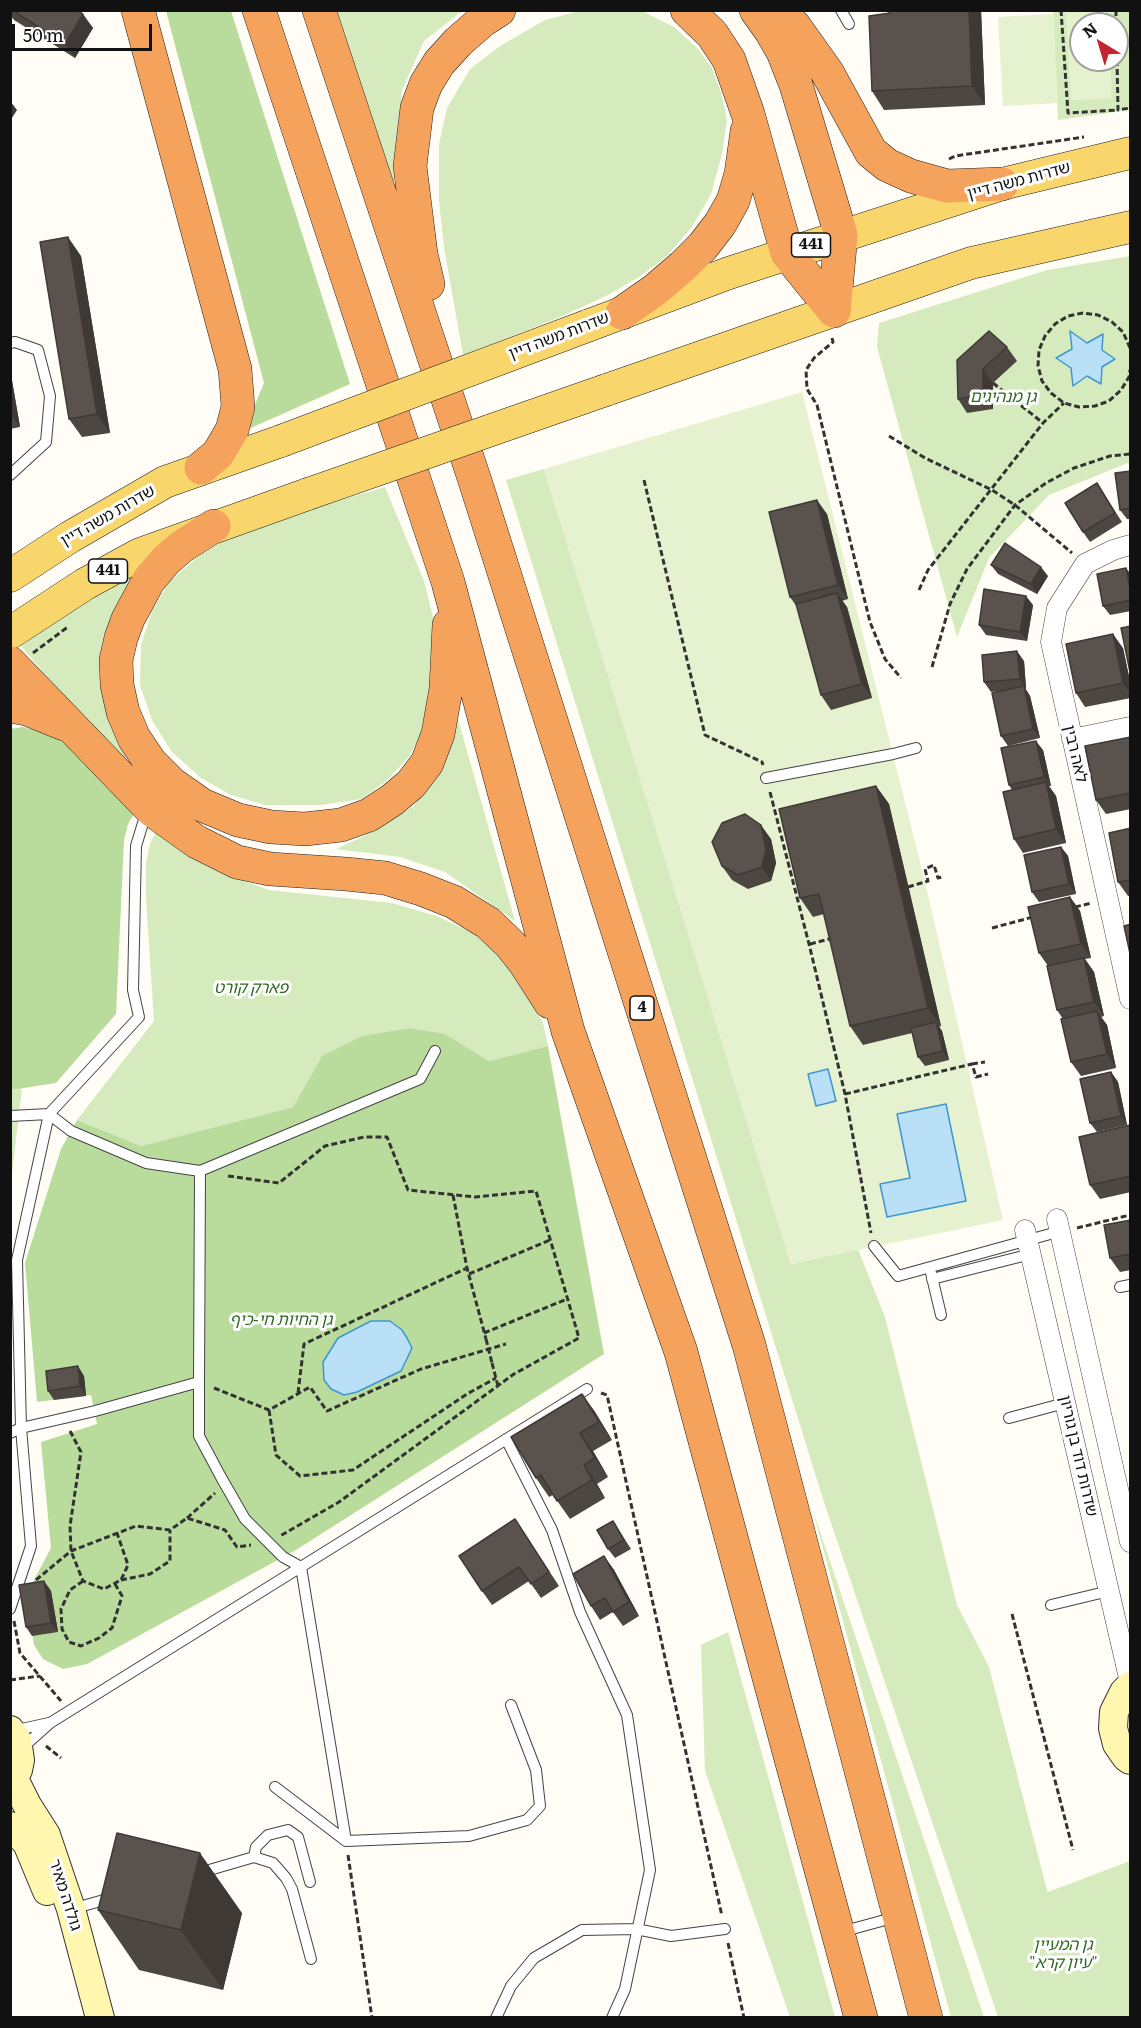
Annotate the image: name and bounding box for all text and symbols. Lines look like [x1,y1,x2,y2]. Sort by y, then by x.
scale bar [15,12,154,50]
north arrow [1069,12,1129,72]
text: N [1076,16,1102,43]
text: 50 m [23,21,64,48]
street label: שדרות משה דיין [965,158,1073,204]
road number: 441 [792,233,830,257]
street label: שדרות משה דיין [506,308,612,364]
park label: גן מנהיגים [970,387,1036,407]
street label: שדרות משה דיין [57,481,159,551]
road number: 441 [88,559,128,583]
street label: לאה רבין [1059,723,1091,785]
park label: פארק קורט [214,978,288,998]
road number: 4 [630,996,654,1020]
park label: גן החיות חי-כיף [230,1310,332,1330]
street label: שדרות דוד בן גוריון [1055,1393,1101,1519]
street label: גולדה מאיר [44,1857,86,1933]
park label: גן המעיין "עיון קרא" [1029,1935,1097,1973]

